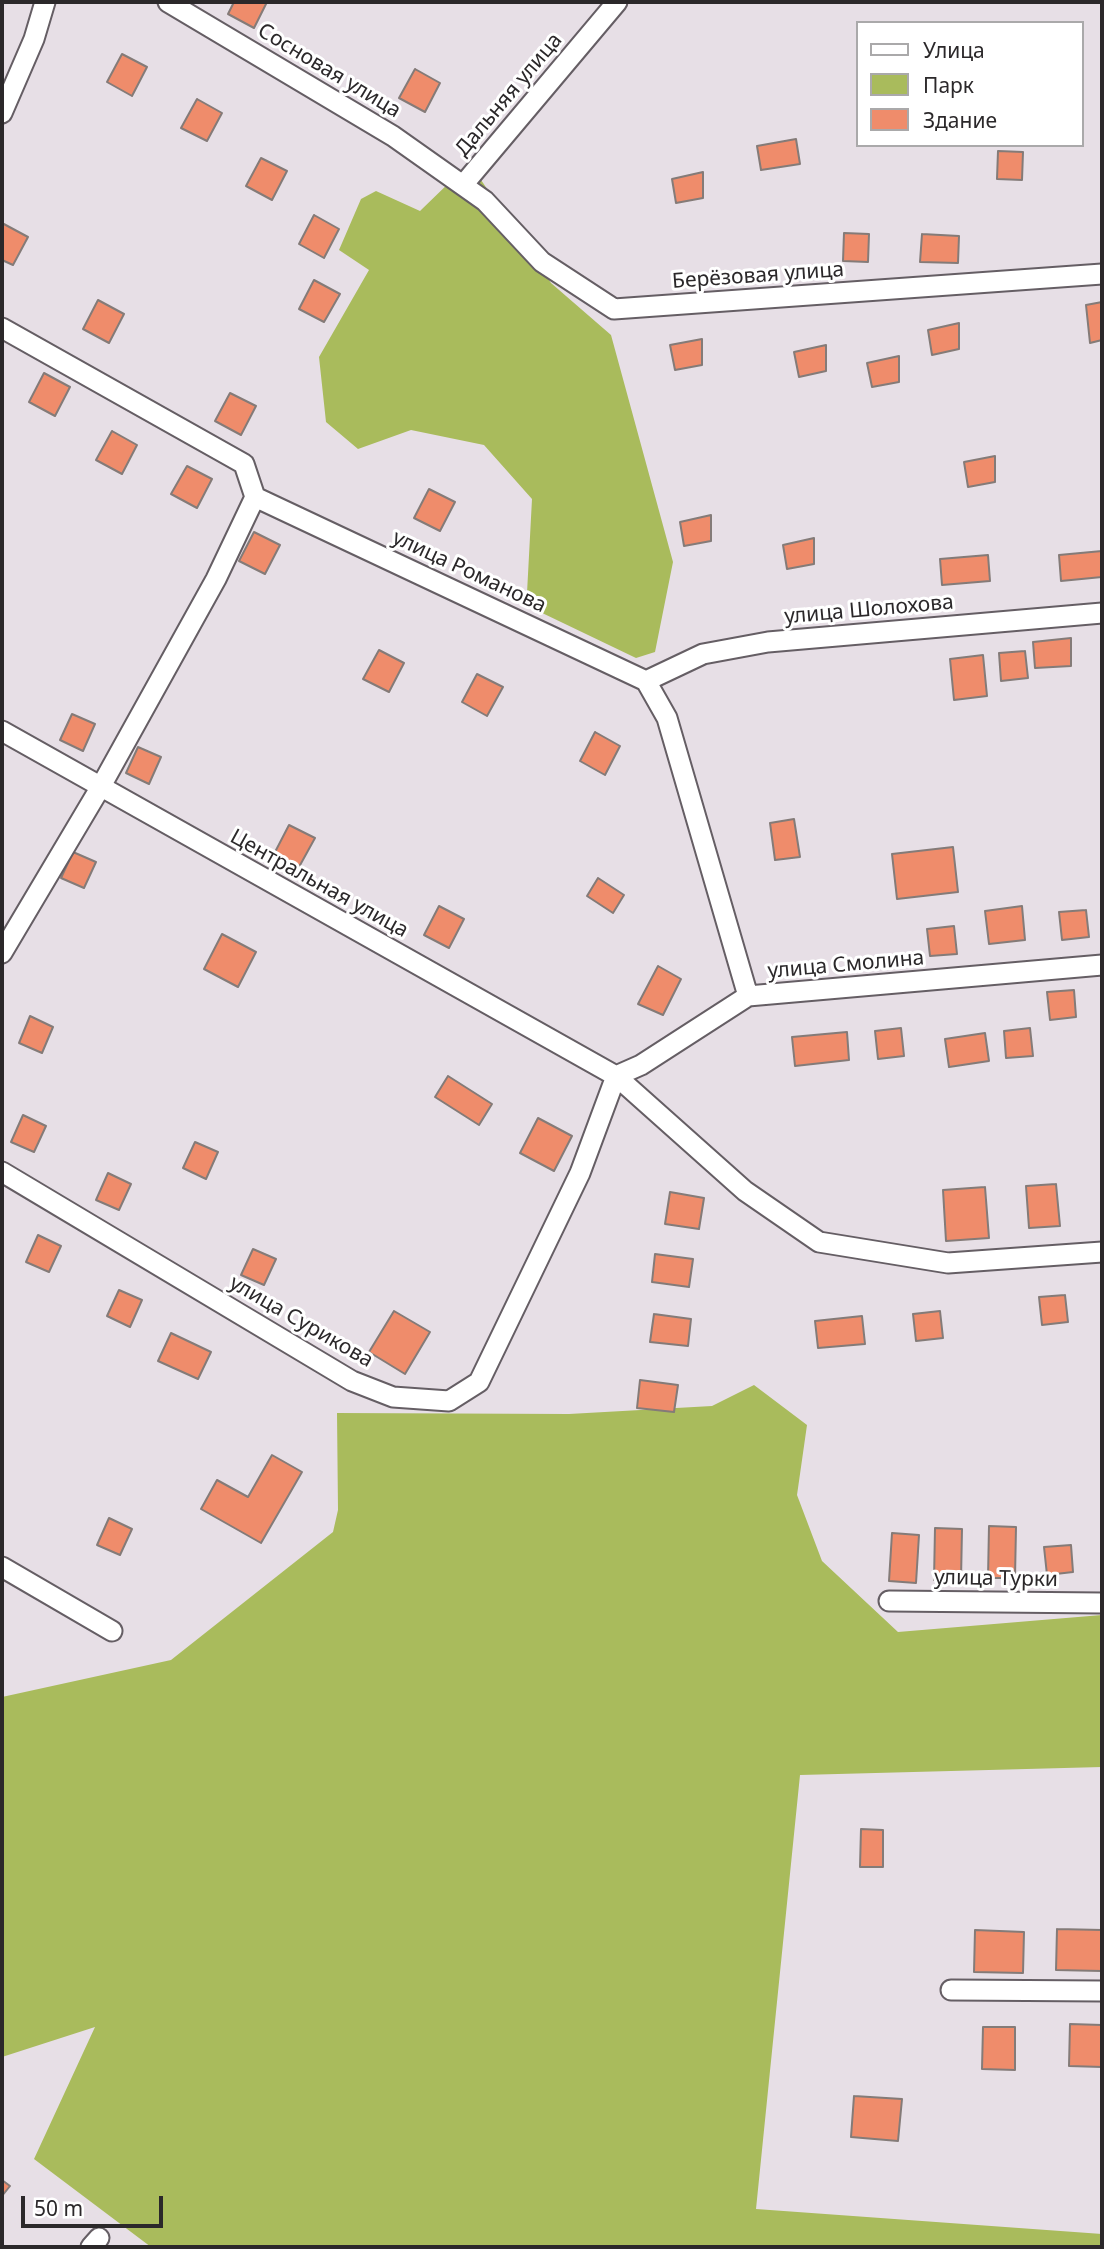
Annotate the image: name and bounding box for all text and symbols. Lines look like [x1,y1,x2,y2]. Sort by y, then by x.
street label: Сосновая улица [253,18,405,124]
legend [856,21,1083,147]
street label: Дальняя улица [450,28,568,162]
text: Улица [923,36,985,64]
text: Парк [923,71,974,99]
text: Здание [923,106,997,134]
street label: Берёзовая улица [671,257,845,295]
street label: улица Романова [388,525,550,619]
street label: улица Шолохова [783,590,955,630]
street label: Центральная улица [226,825,412,943]
street label: улица Смолина [767,946,925,984]
street label: улица Сурикова [225,1271,377,1373]
street label: улица Турки [934,1565,1058,1593]
scale bar [24,2182,166,2226]
text: 50 m [34,2194,83,2222]

